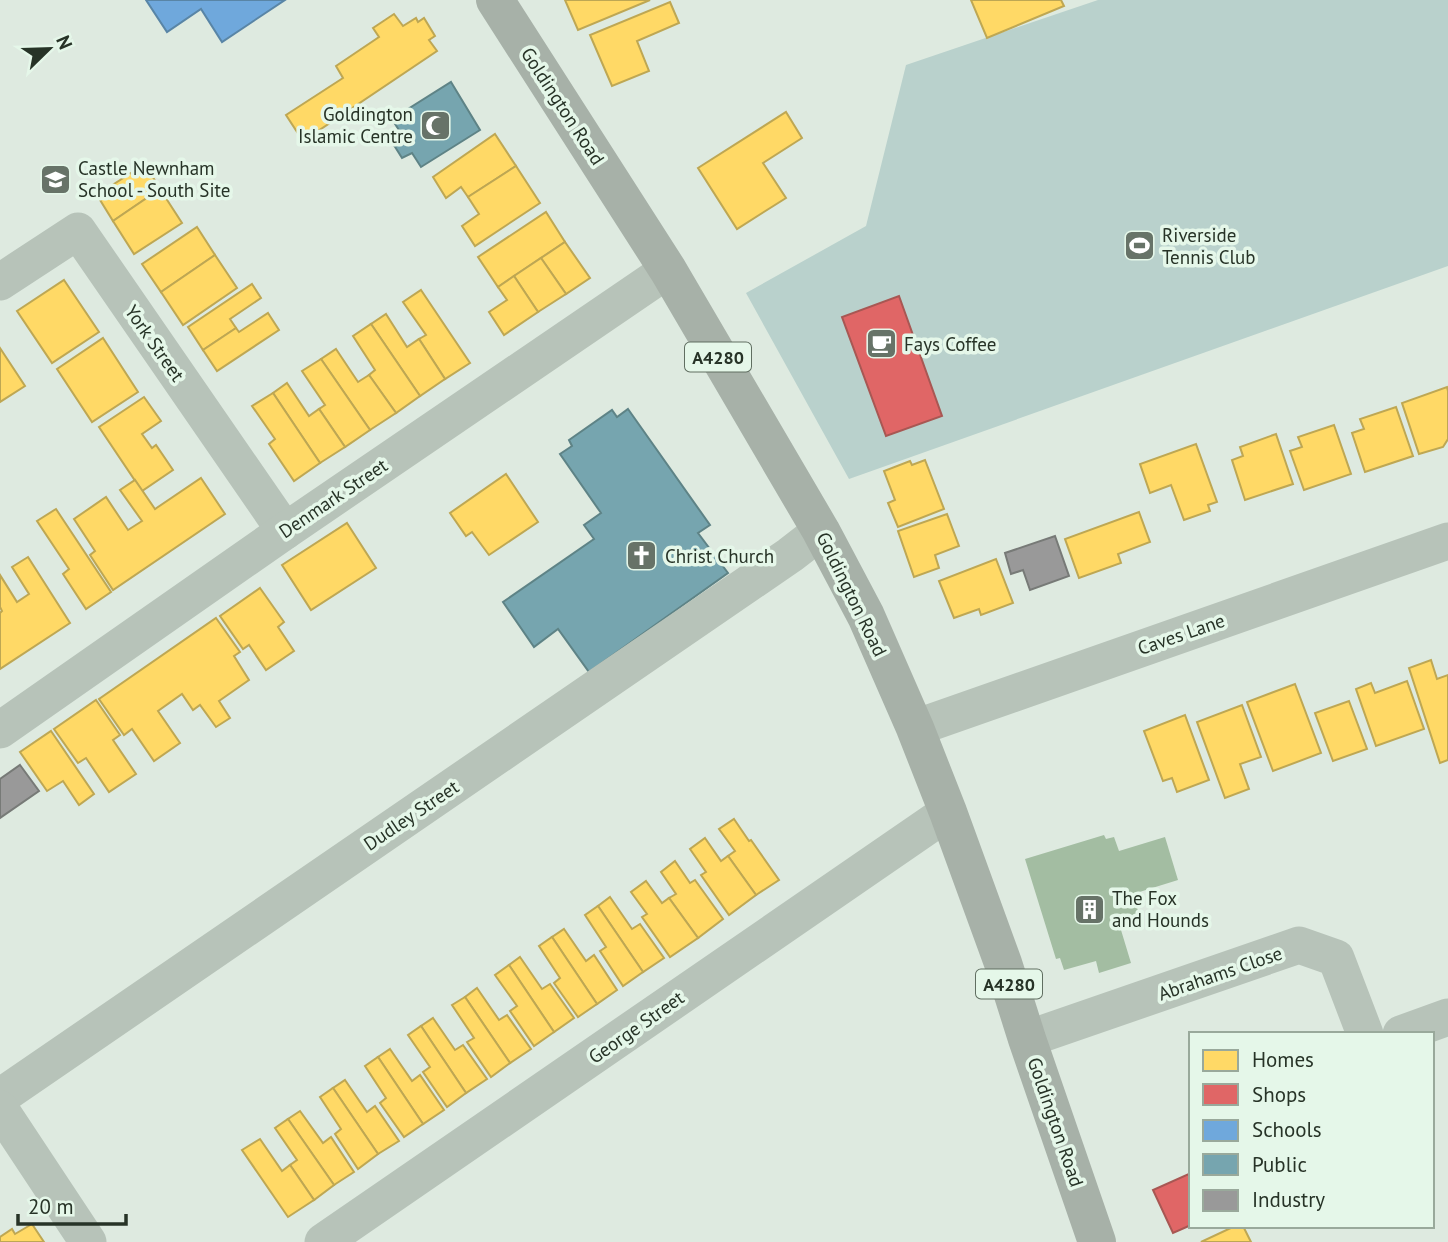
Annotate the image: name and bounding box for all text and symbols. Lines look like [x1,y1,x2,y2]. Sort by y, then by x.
north arrow [14,14,84,84]
text: N [51,32,78,53]
street label: Goldington Road [516,43,610,169]
place label: Goldington Islamic Centre [298,102,413,148]
mosque icon: Goldington Islamic Centre [419,108,453,142]
place label: Castle Newnham School - South Site [78,156,230,202]
school or university icon: Castle Newnham School - South Site [38,162,72,196]
place label: Riverside Tennis Club [1162,223,1256,269]
sports icon: Riverside Tennis Club [1122,229,1156,263]
street label: York Street [120,300,190,386]
cafe icon: Fays Coffee [864,327,898,361]
place label: Fays Coffee [904,332,996,356]
road number: A4280 [685,342,751,372]
street label: Denmark Street [274,453,392,543]
street label: Goldington Road [812,528,892,660]
church icon: Christ Church [625,539,659,573]
place label: Christ Church [665,544,774,568]
street label: Caves Lane [1134,608,1228,660]
street label: Dudley Street [359,774,464,856]
place label: The Fox and Hounds [1112,886,1209,932]
building icon: The Fox and Hounds [1072,892,1106,926]
street label: Abrahams Close [1155,941,1285,1005]
road number: A4280 [976,970,1042,999]
street label: George Street [584,985,689,1069]
legend [1189,1032,1434,1228]
text: Homes [1252,1046,1314,1073]
street label: Goldington Road [1023,1054,1089,1190]
text: Shops [1252,1081,1306,1108]
text: Schools [1252,1116,1322,1143]
text: Public [1252,1151,1307,1178]
scale bar [18,1182,126,1226]
text: Industry [1252,1186,1325,1213]
text: 20 m [28,1193,74,1220]

